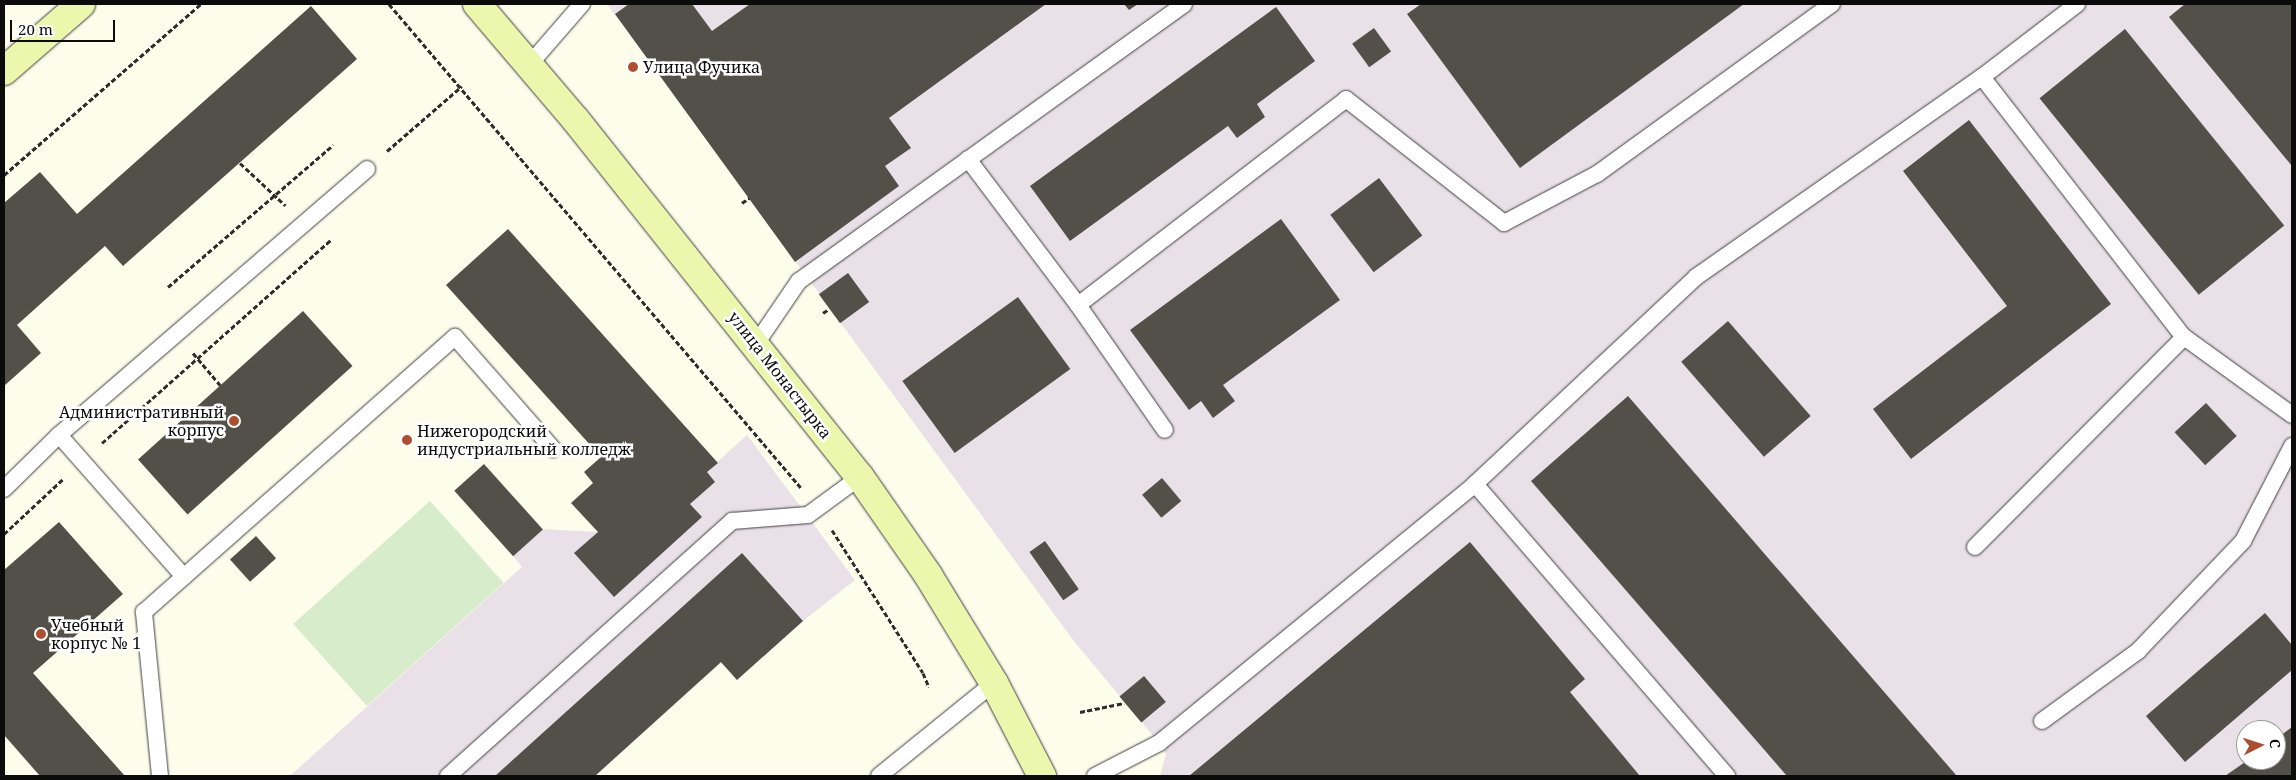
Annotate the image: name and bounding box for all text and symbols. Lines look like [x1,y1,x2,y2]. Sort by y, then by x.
scale bar [12,10,118,42]
text: 20 m [18,19,53,39]
place label: Улица Фучика [643,57,760,77]
marker: Улица Фучика [627,61,639,73]
street label: улица Монастырка [724,308,836,442]
place label: Административный корпус [59,402,224,440]
marker: Административный корпус [228,415,240,427]
place label: Нижегородский индустриальный колледж [417,421,631,459]
marker: Нижегородский индустриальный колледж [401,434,413,446]
place label: Учебный корпус № 1 [51,615,141,653]
marker: Учебный корпус № 1 [35,628,47,640]
north arrow [2236,720,2286,770]
text: С [2266,738,2285,749]

